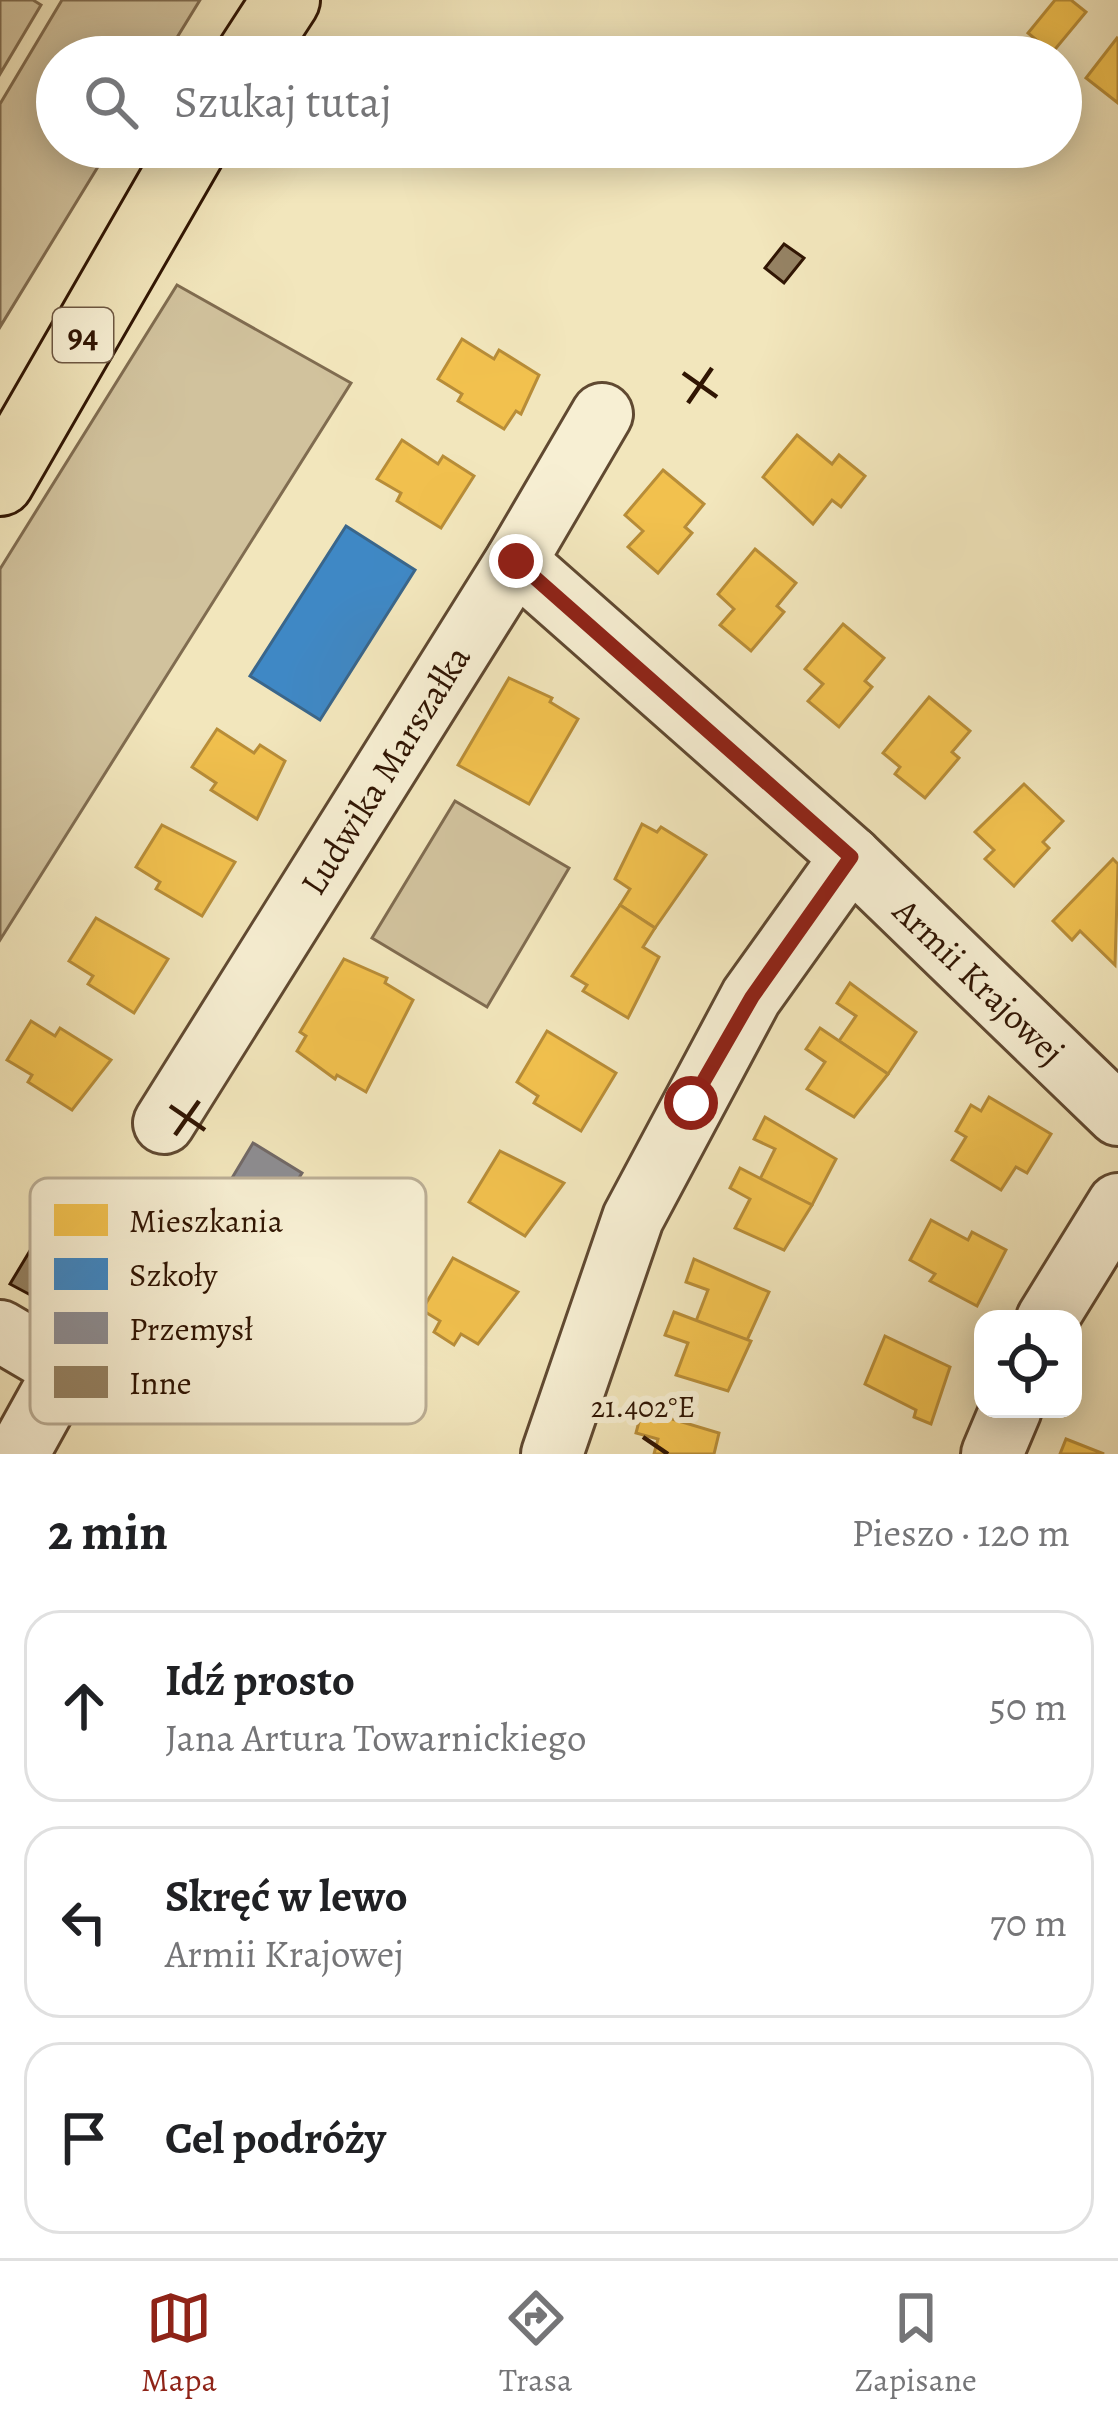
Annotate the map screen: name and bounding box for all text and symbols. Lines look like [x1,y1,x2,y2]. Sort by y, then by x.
search box [36,36,1082,168]
icon: search [78,69,144,135]
text: Szukaj tutaj [174,71,392,133]
road number: 94 [53,308,113,362]
route end [489,534,543,588]
street label: Ludwika Marszałka [288,636,482,904]
street label: Armii Krajowej [882,886,1075,1075]
route start [664,1076,718,1130]
legend [30,1178,426,1424]
text: Mieszkania [129,1198,284,1243]
text: Szkoły [129,1252,218,1297]
text: Przemysł [129,1306,253,1351]
map controls [974,1310,1082,1418]
button: locate [974,1310,1082,1418]
text: Inne [129,1360,192,1405]
text: 21.402°E [591,1387,695,1427]
text: 2 min [48,1497,168,1567]
text: Pieszo · 120 m [851,1506,1070,1559]
text: Idź prosto [165,1649,355,1711]
icon: ahead [51,1673,117,1739]
text: 50 m [989,1680,1067,1733]
text: Jana Artura Towarnickiego [165,1711,586,1764]
text: Skręć w lewo [165,1865,408,1927]
icon: left [51,1889,117,1955]
text: 70 m [990,1896,1067,1949]
text: Armii Krajowej [165,1927,404,1980]
icon: arrive [51,2105,117,2171]
text: Cel podróży [165,2107,386,2169]
tab: Mapa [141,2285,217,2402]
tab: Trasa [499,2285,572,2402]
tab: Zapisane [855,2285,977,2402]

